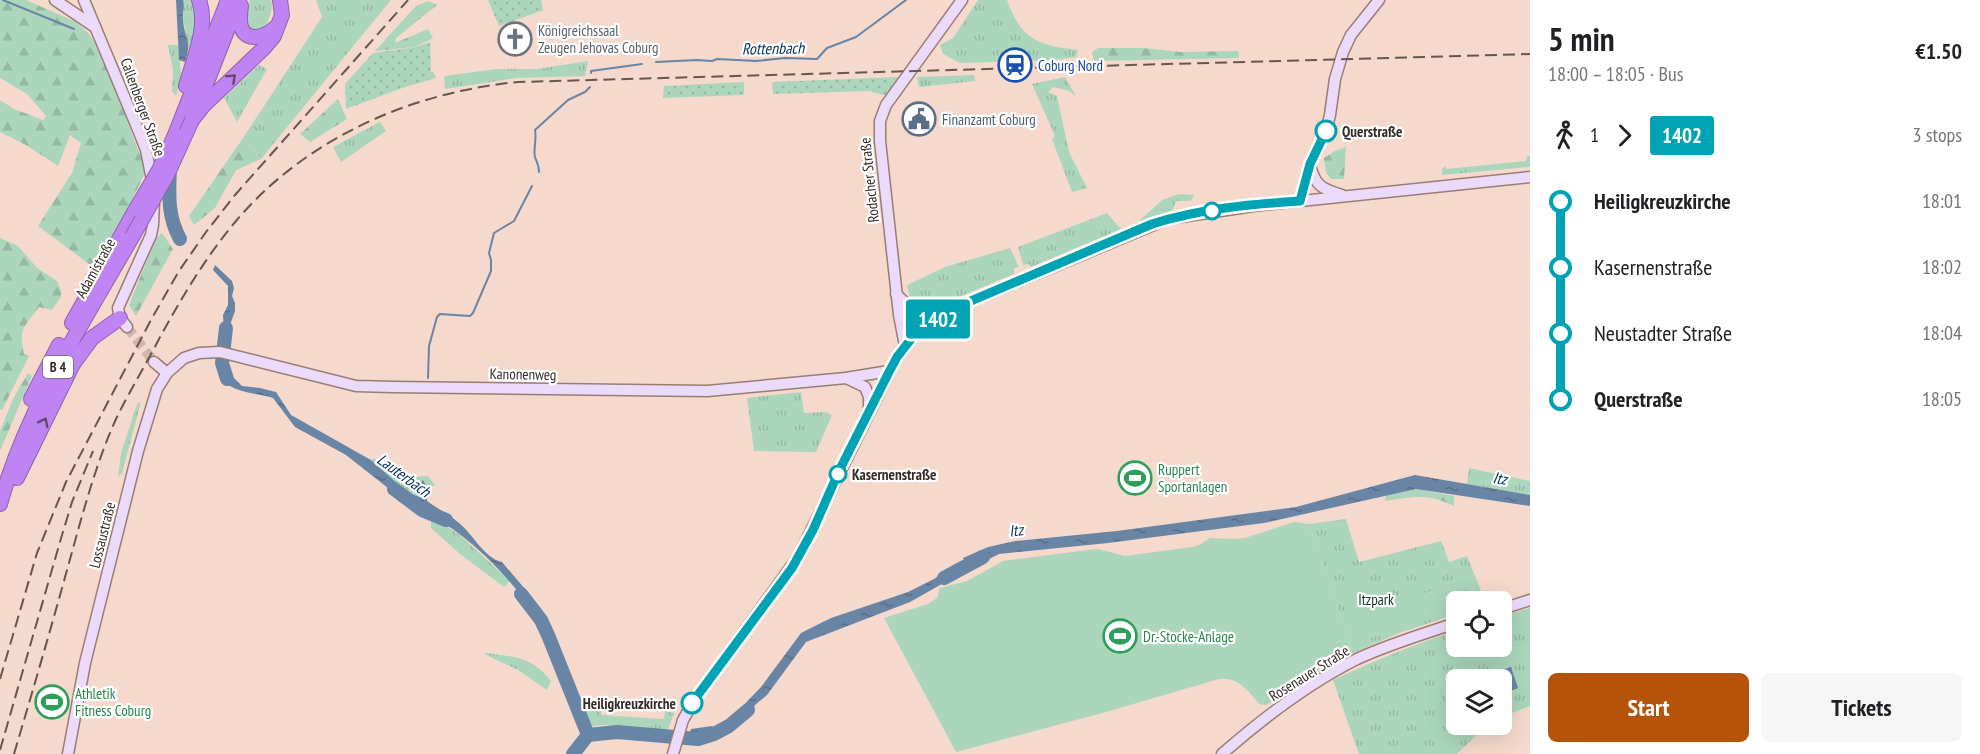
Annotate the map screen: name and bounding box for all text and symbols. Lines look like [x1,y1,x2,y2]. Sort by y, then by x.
text: 5 min [1548,17,1615,60]
church icon: Königreichssaal Zeugen Jehovas Coburg [497,21,533,57]
place label: Königreichssaal Zeugen Jehovas Coburg [538,21,659,57]
water label: Rottenbach [742,37,805,59]
text: €1.50 [1915,37,1962,65]
station icon: Coburg Nord [997,47,1033,83]
street label: Callenberger Straße [116,55,170,159]
place label: Coburg Nord [1038,56,1103,75]
text: 18:00 – 18:05 · Bus [1548,61,1683,87]
one-way arrow [226,74,236,85]
public building icon: Finanzamt Coburg [901,101,937,137]
place label: Finanzamt Coburg [942,110,1036,129]
icon: walk [1548,119,1581,152]
icon: forward [1608,119,1641,152]
marker: Querstraße [1315,120,1337,142]
place label: Querstraße [1342,122,1402,141]
text: 1 [1590,122,1599,148]
text: 1402 [1662,122,1702,149]
text: 3 stops [1913,122,1962,148]
street label: Rodacher Straße [855,137,883,223]
text: Heiligkreuzkirche [1594,187,1731,215]
text: 18:01 [1922,188,1962,214]
unlabelled marker [1203,202,1221,220]
street label: Adamistraße [71,235,119,301]
text: Kasernenstraße [1594,253,1712,281]
text: 18:02 [1922,254,1962,280]
line badge: 1402 [896,300,980,338]
text: 1402 [918,306,958,333]
text: Neustadter Straße [1594,319,1732,347]
text: 18:04 [1922,320,1962,346]
road number: B 4 [43,356,73,378]
street label: Kanonenweg [489,364,557,384]
text: Querstraße [1594,385,1683,413]
text: 18:05 [1922,386,1962,412]
one-way arrow [37,417,48,428]
water label: Lauterbach [373,449,435,502]
sports icon: Ruppert Sportanlagen [1117,460,1153,496]
place label: Ruppert Sportanlagen [1158,460,1227,496]
marker: Kasernenstraße [829,465,847,483]
place label: Kasernenstraße [852,465,936,484]
water label: Itz [1492,467,1511,489]
street label: Lossaustraße [85,500,119,570]
water label: Itz [1008,519,1026,541]
park label: Itzpark [1358,590,1394,609]
map controls [1446,591,1512,735]
button: locate [1446,591,1512,657]
sports icon: Dr.-Stocke-Anlage [1102,618,1138,654]
place label: Dr.-Stocke-Anlage [1143,627,1234,646]
street label: Rosenauer Straße [1265,641,1353,705]
button: layers [1446,669,1512,735]
button: Start [1548,673,1749,742]
button: Tickets [1761,673,1962,742]
sports icon: Athletik Fitness Coburg [34,684,70,720]
place label: Athletik Fitness Coburg [75,684,151,720]
marker: Heiligkreuzkirche [681,692,703,714]
place label: Heiligkreuzkirche [583,694,676,713]

